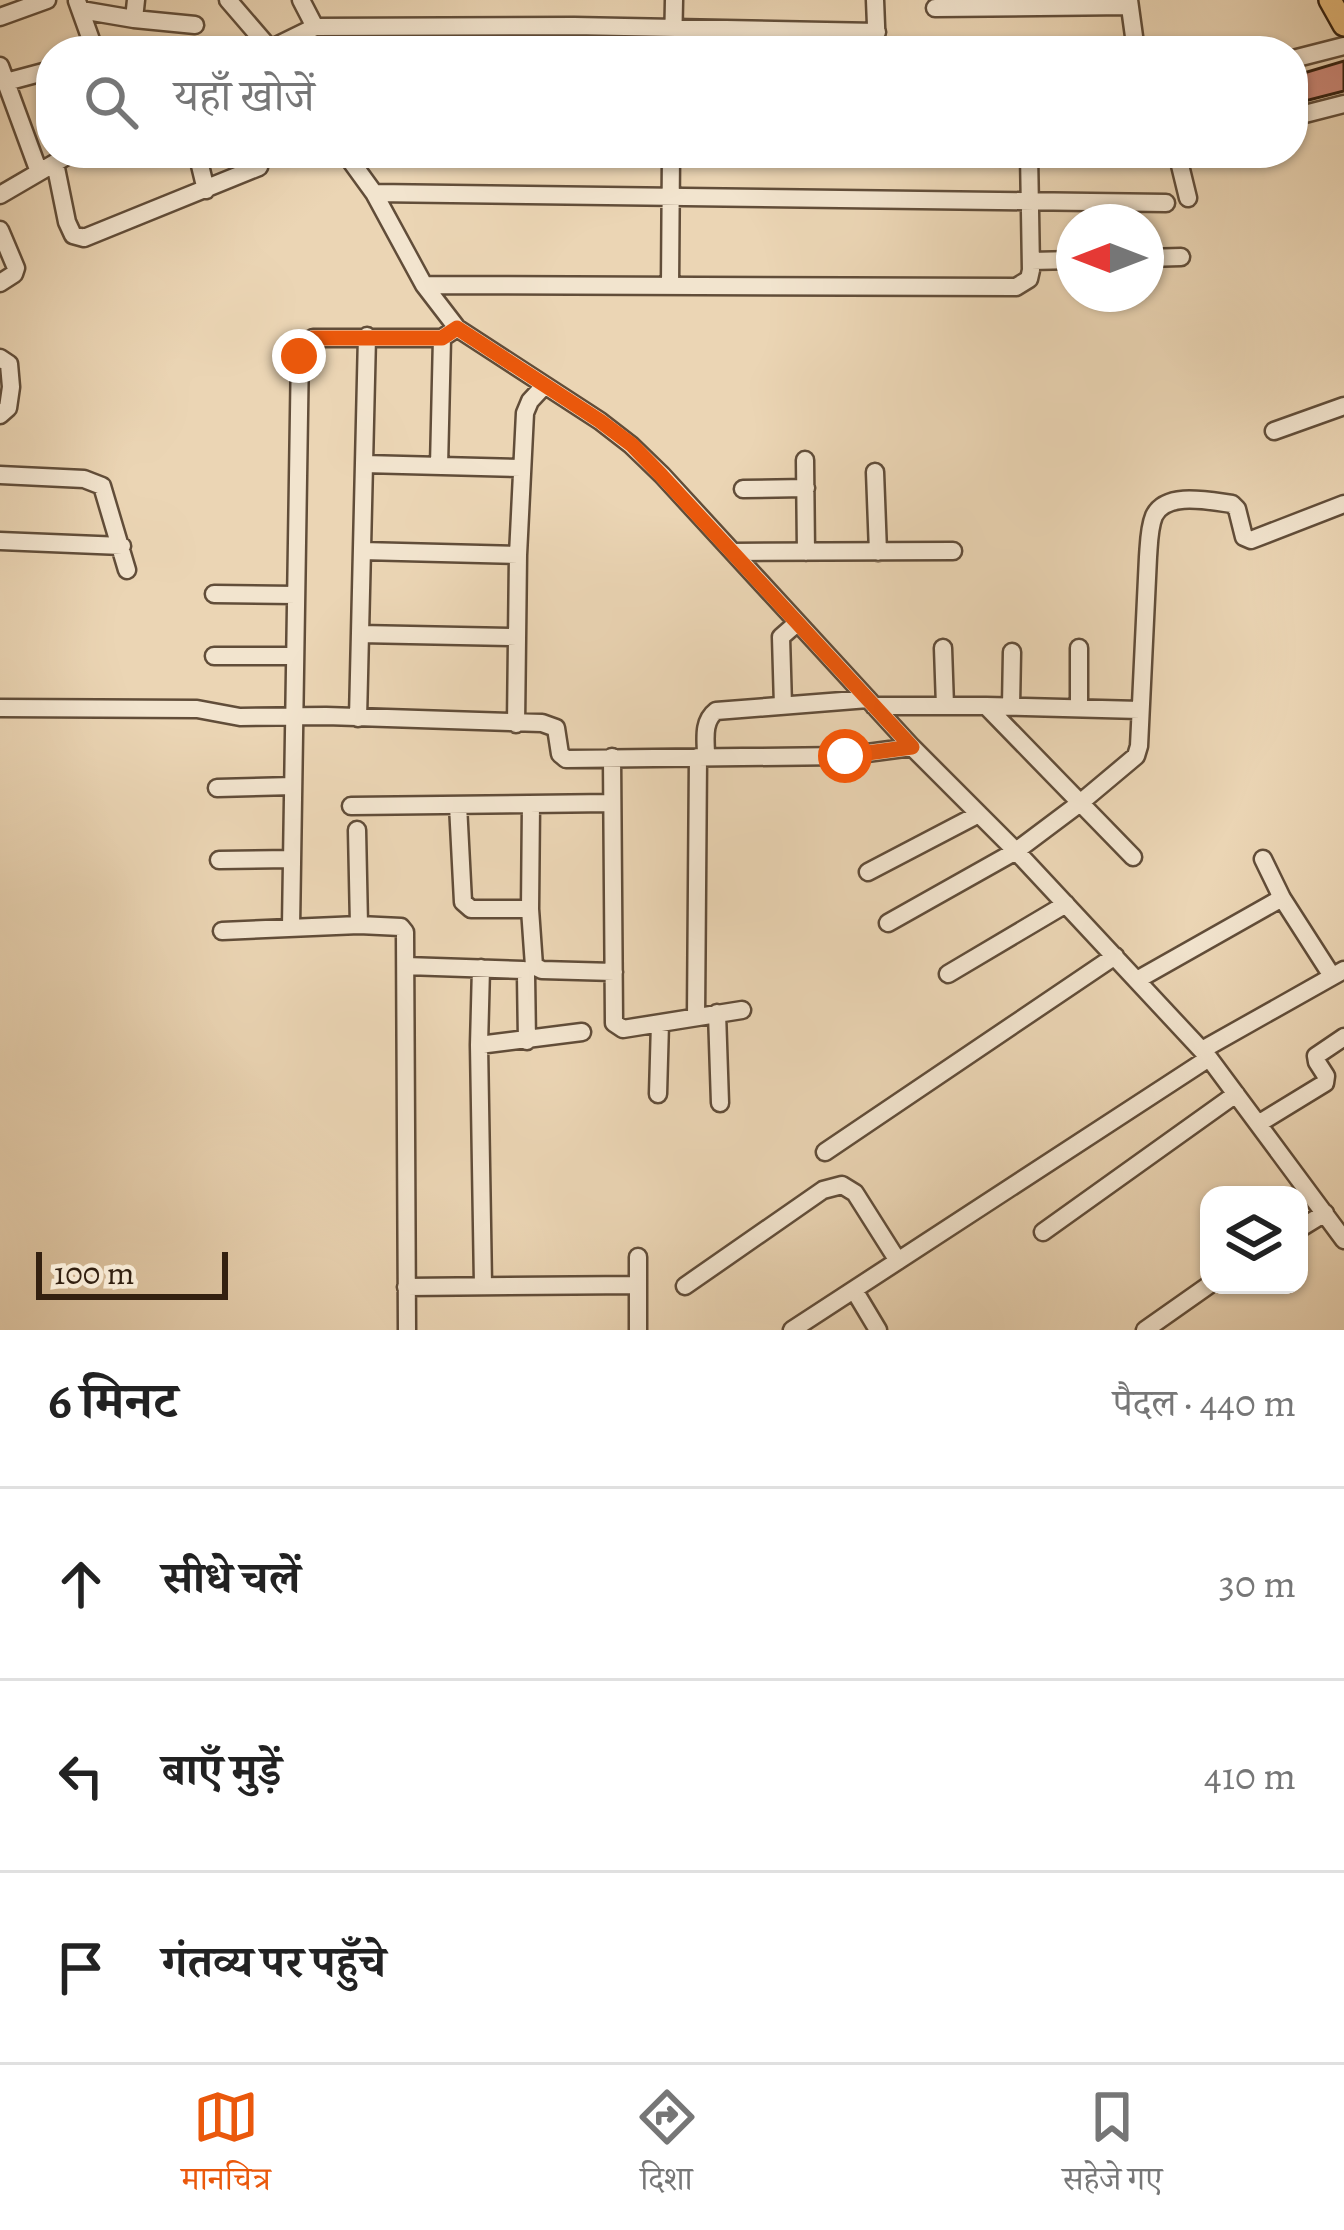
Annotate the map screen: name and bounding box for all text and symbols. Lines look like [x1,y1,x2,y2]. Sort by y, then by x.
search box [36,36,1308,168]
text: यहाँ खोजें [174,65,315,127]
icon: search [78,69,144,135]
north arrow [1056,204,1164,312]
route end [272,329,326,383]
route start [818,729,872,783]
map controls [1200,1186,1308,1294]
button: layers [1200,1186,1308,1294]
scale bar [36,1246,228,1299]
text: 100 m [54,1250,134,1295]
text: 6 मिनट [48,1366,177,1436]
text: पैदल · 440 m [1113,1376,1296,1429]
text: सीधे चलें [162,1547,300,1609]
icon: ahead [48,1551,114,1617]
text: 30 m [1219,1557,1296,1610]
text: बाएँ मुड़ें [162,1739,281,1801]
icon: left [48,1743,114,1809]
text: 410 m [1204,1749,1296,1802]
text: गंतव्य पर पहुँचे [162,1931,386,1993]
icon: arrive [48,1935,114,2001]
tab: मानचित्र [181,2084,271,2211]
tab: दिशा [634,2084,700,2211]
tab: सहेजे गए [1062,2084,1163,2211]

